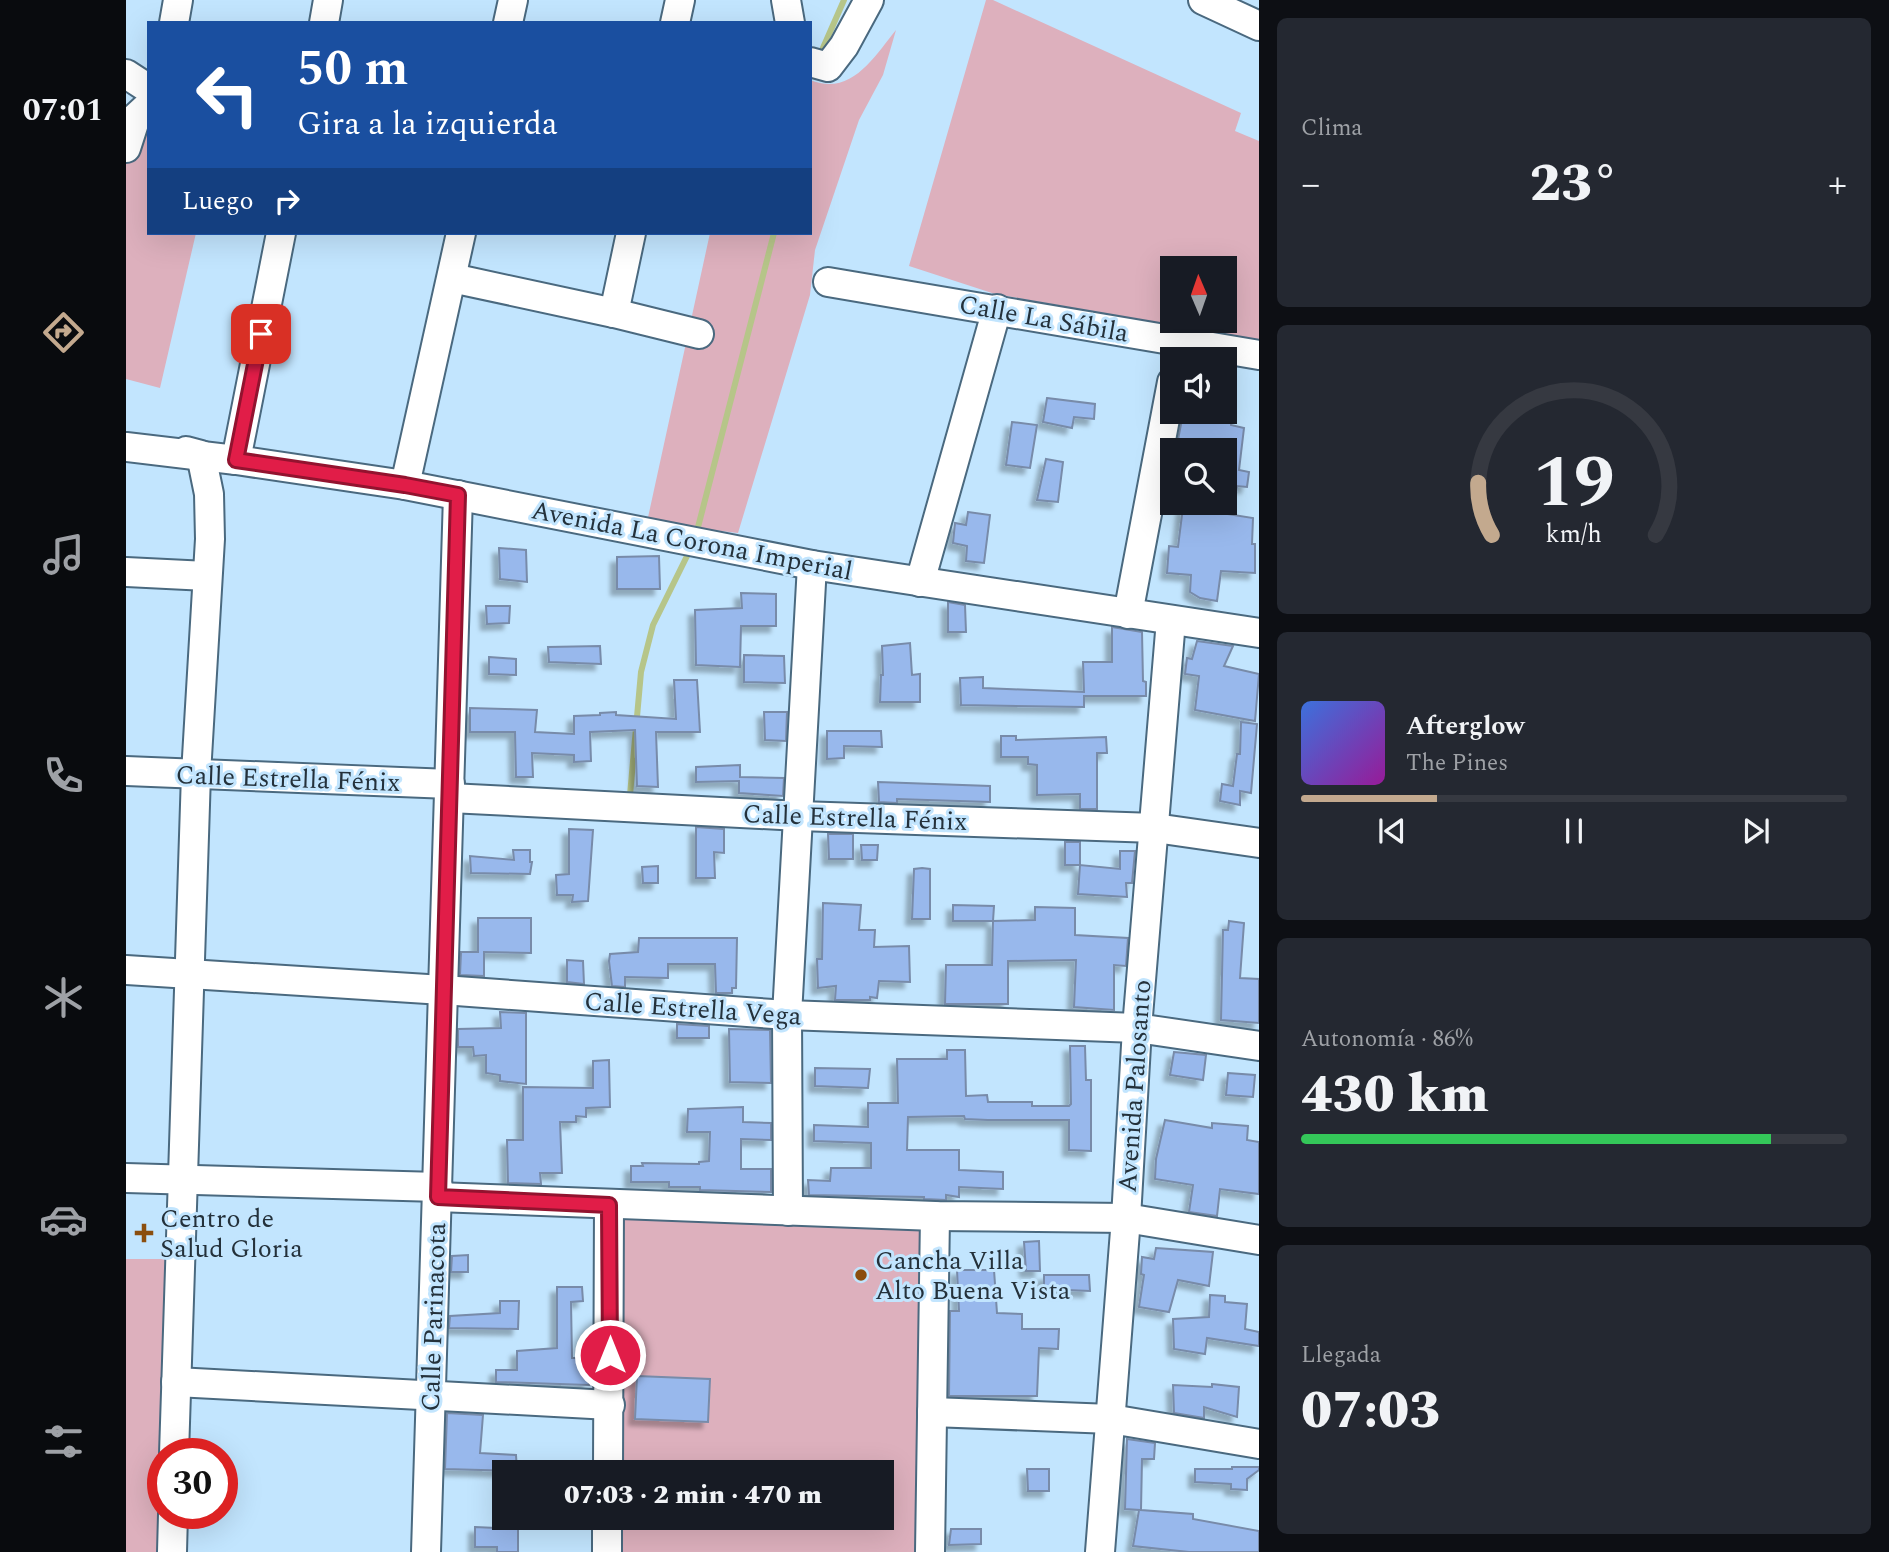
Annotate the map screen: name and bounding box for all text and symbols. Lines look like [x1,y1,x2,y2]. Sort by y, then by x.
text: 50 m [297,32,408,107]
icon: left [182,49,273,140]
text: 07:01 [23,86,103,135]
text: Gira a la izquierda [297,100,558,149]
text: Clima [1301,111,1363,146]
text: 23° [1530,145,1618,224]
text: − [1301,156,1320,214]
text: + [1828,156,1847,214]
text: Luego [182,181,254,221]
icon: right [268,182,306,220]
north arrow [1160,256,1237,332]
map controls [1160,256,1237,515]
street label: Calle La Sábila [956,284,1132,354]
pin [231,304,291,364]
icon: directions [39,308,88,357]
icon: arrive [242,315,280,353]
button: sound [1160,347,1237,424]
text: 19 [1533,429,1615,540]
button: search [1160,438,1237,515]
street label: Avenida La Corona Imperial [528,490,856,592]
text: km/h [1546,516,1602,554]
icon: music [39,530,88,579]
text: Afterglow [1406,706,1525,746]
text: The Pines [1406,746,1508,781]
icon: phone [39,751,88,800]
street label: Calle Estrella Fénix [175,755,401,803]
street label: Calle Estrella Fénix [742,794,968,842]
icon: previous [1373,812,1411,850]
icon: pause [1555,812,1593,850]
icon: next [1737,812,1775,850]
icon: climate [39,973,88,1022]
street label: Avenida Palosanto [1108,978,1162,1194]
street label: Calle Estrella Vega [583,981,803,1037]
text: Autonomía · 86% [1301,1022,1473,1057]
text: 430 km [1301,1056,1489,1135]
icon: car [39,1195,88,1244]
place label: Centro de Salud Gloria [160,1199,303,1269]
street label: Calle Parinacota [411,1222,457,1412]
marker: Centro de Salud Gloria [134,1223,154,1243]
place label: Cancha Villa Alto Buena Vista [875,1241,1071,1311]
marker: Cancha Villa Alto Buena Vista [853,1267,869,1283]
position arrow [573,1318,647,1392]
text: Llegada [1301,1338,1381,1373]
text: 07:03 [1301,1372,1440,1451]
icon: filters [39,1417,88,1466]
speed limit sign: 30 [147,1438,238,1529]
text: 07:03 · 2 min · 470 m [564,1475,822,1515]

